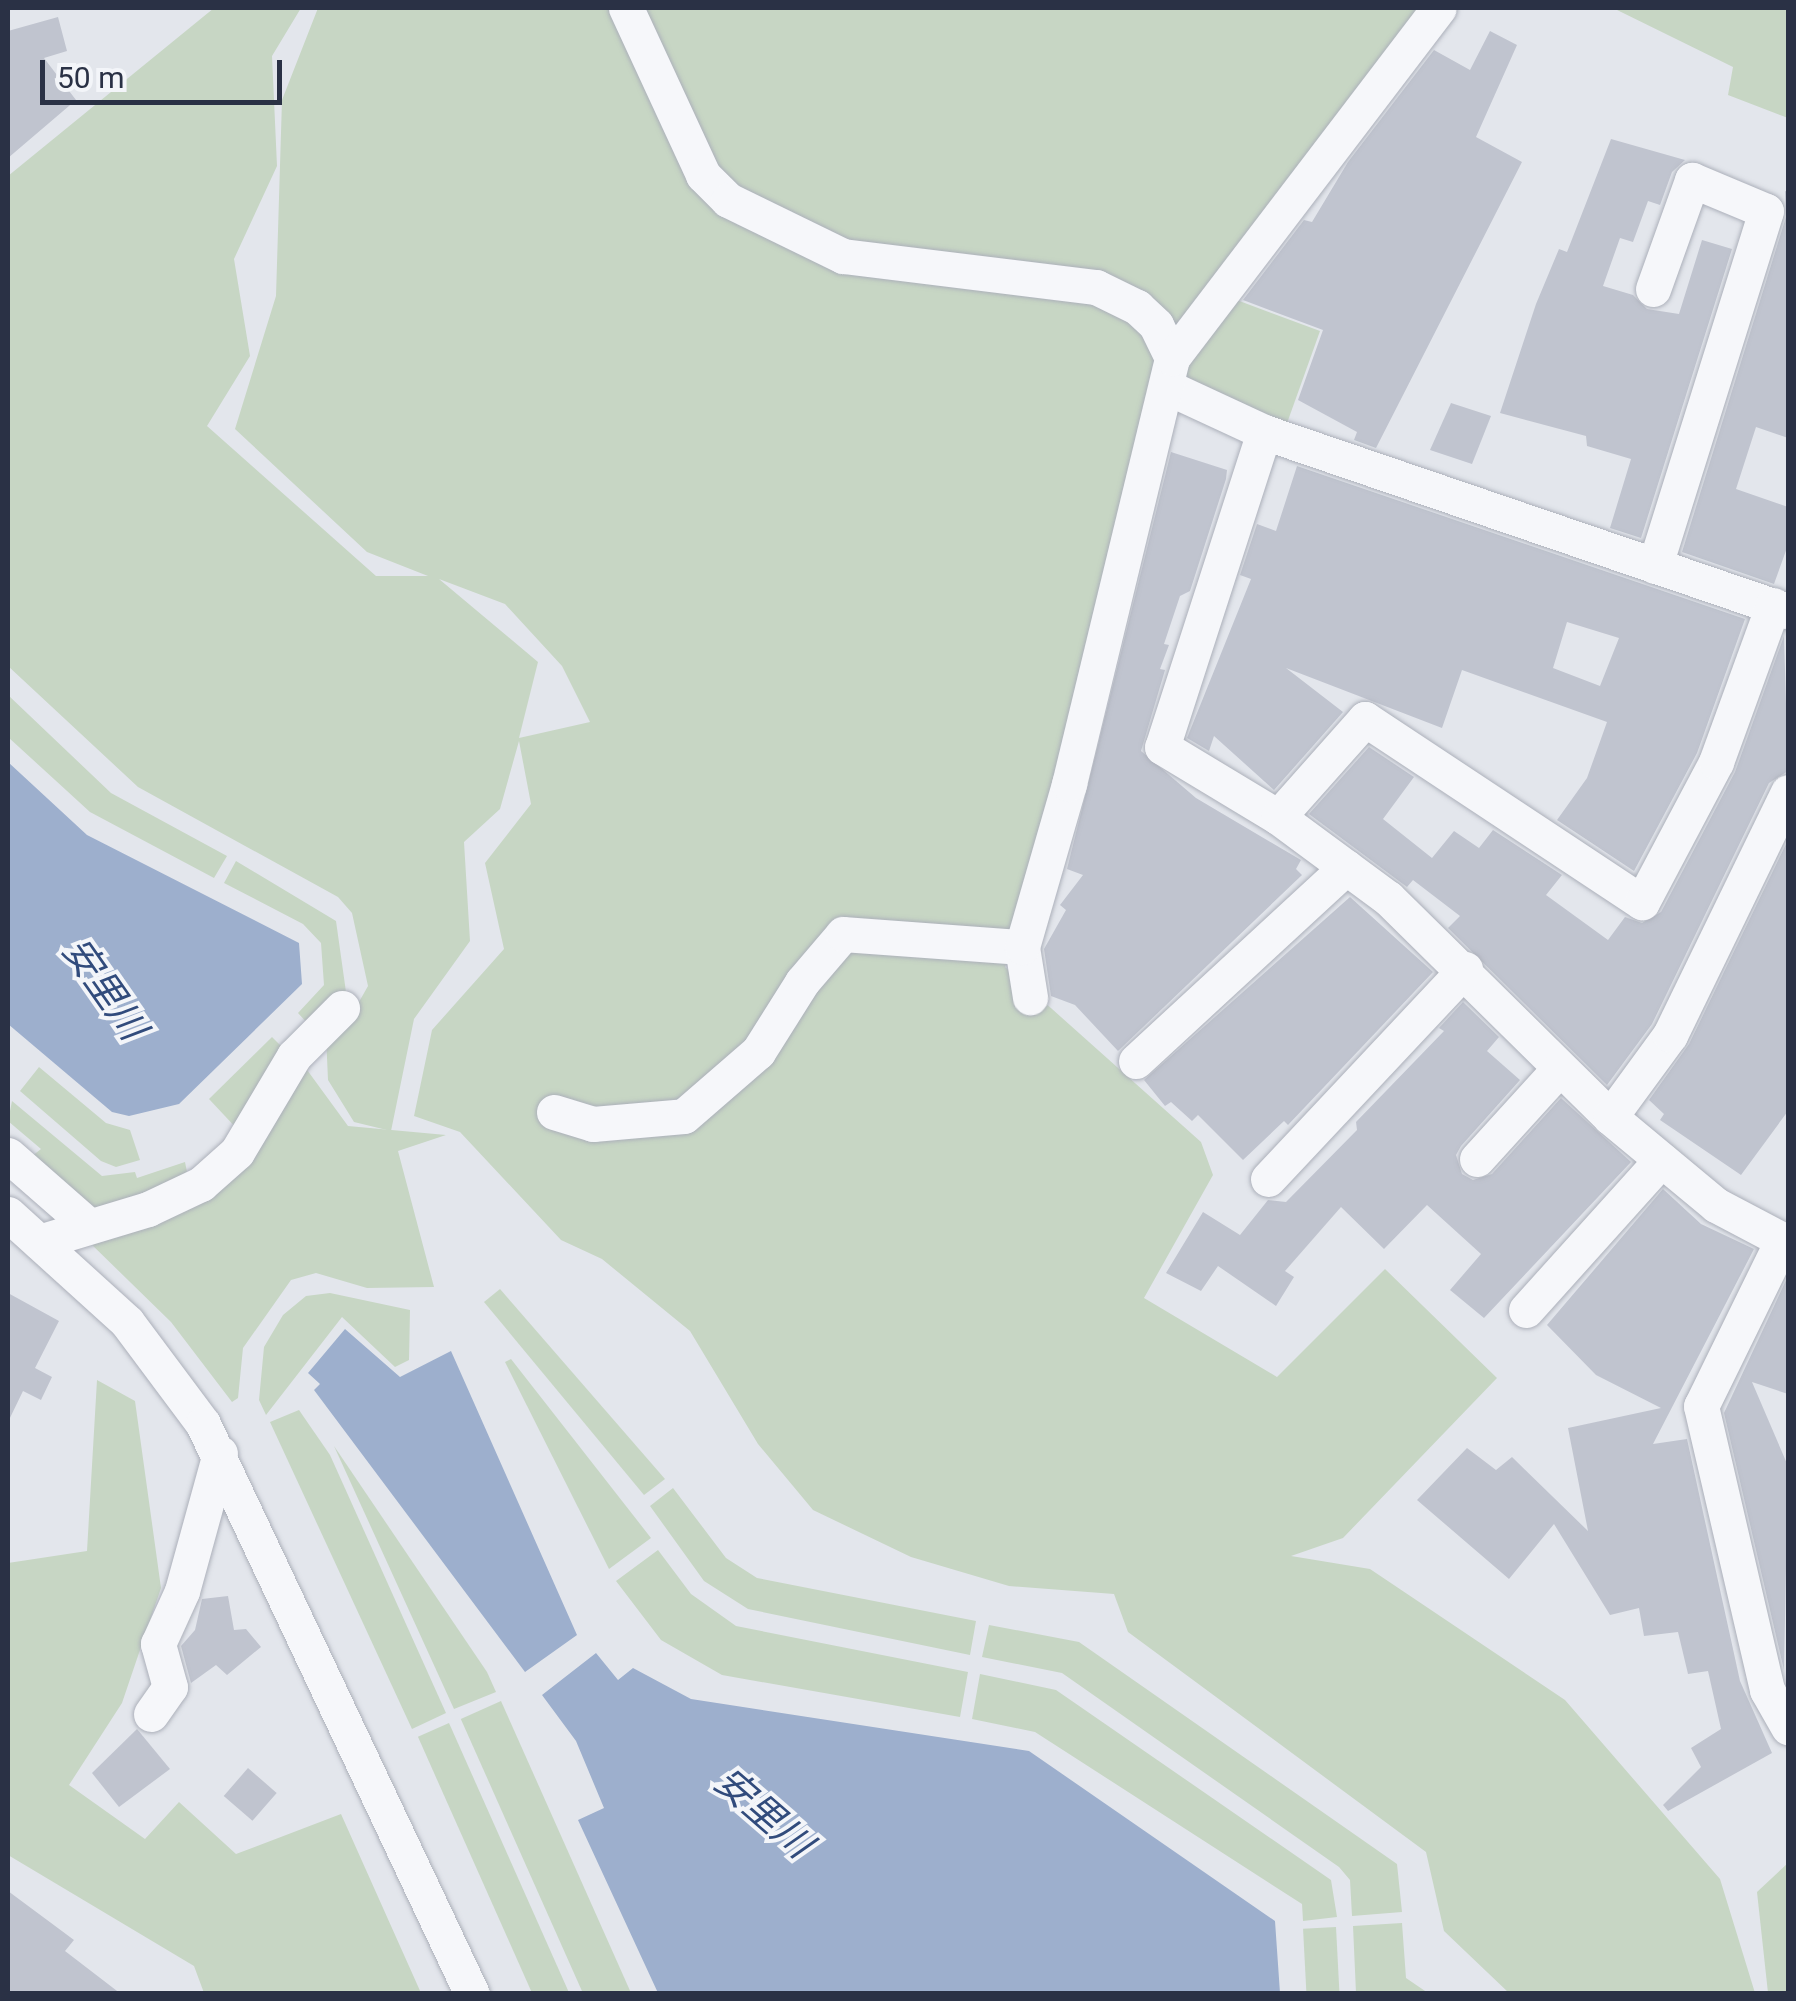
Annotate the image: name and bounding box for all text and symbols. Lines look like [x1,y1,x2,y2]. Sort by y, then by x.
scale bar [45,40,288,102]
text: 50 m [57,60,124,95]
water label: 安里川 [53,929,155,1049]
water label: 安里川 [705,1758,821,1868]

